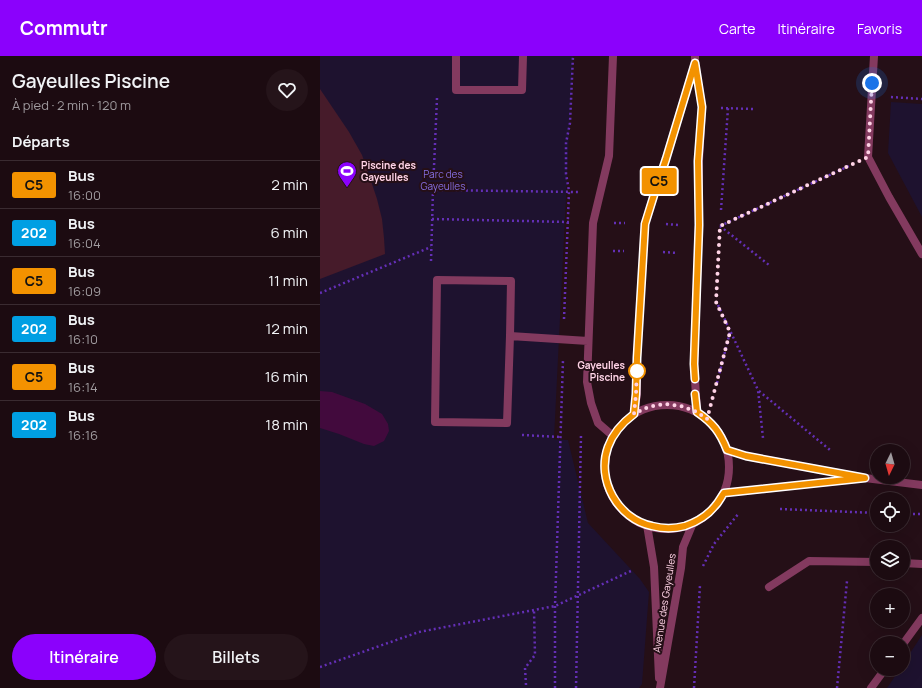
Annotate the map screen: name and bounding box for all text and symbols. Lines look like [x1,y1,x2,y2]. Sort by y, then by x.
text: Commutr [20,15,108,41]
text: Carte [719,19,755,38]
text: Itinéraire [777,19,835,38]
text: Favoris [857,19,902,38]
text: Gayeulles Piscine [12,68,170,94]
button: heart [266,69,308,111]
your location [862,73,882,93]
text: À pied · 2 min · 120 m [12,96,131,114]
text: Départs [12,131,70,152]
place label: Piscine des Gayeulles [361,158,416,184]
sports icon: Piscine des Gayeulles [336,160,358,188]
text: Bus [68,165,95,186]
park label: Parc des Gayeulles [421,167,465,193]
line badge: C5 [641,168,677,194]
text: C5 [650,171,668,190]
text: 2 min [271,174,308,195]
text: C5 [25,175,43,194]
text: 16:00 [68,186,101,204]
text: Bus [68,213,95,234]
text: 6 min [271,222,308,243]
text: 202 [21,223,47,242]
text: 16:04 [68,234,101,252]
text: Bus [68,261,95,282]
text: 11 min [268,270,308,291]
text: C5 [25,271,43,290]
text: 16:09 [68,282,101,300]
text: Bus [68,309,95,330]
text: 12 min [265,318,308,339]
text: 202 [21,319,47,338]
text: 16:10 [68,330,98,348]
text: Bus [68,357,95,378]
place label: Gayeulles Piscine [578,358,626,384]
marker: Gayeulles Piscine [628,362,646,380]
text: 16 min [265,366,308,387]
text: C5 [25,367,43,386]
text: 16:14 [68,378,98,396]
text: Bus [68,405,95,426]
text: 18 min [265,414,308,435]
text: 202 [21,415,47,434]
text: 16:16 [68,426,98,444]
north arrow [870,444,910,484]
map controls [870,444,910,676]
button: locate [870,492,910,532]
button: layers [870,540,910,580]
street label: Avenue des Gayeulles [649,552,679,654]
button: + [870,588,910,628]
button: Itinéraire [12,634,156,680]
button: Billets [164,634,308,680]
button: − [870,636,910,676]

